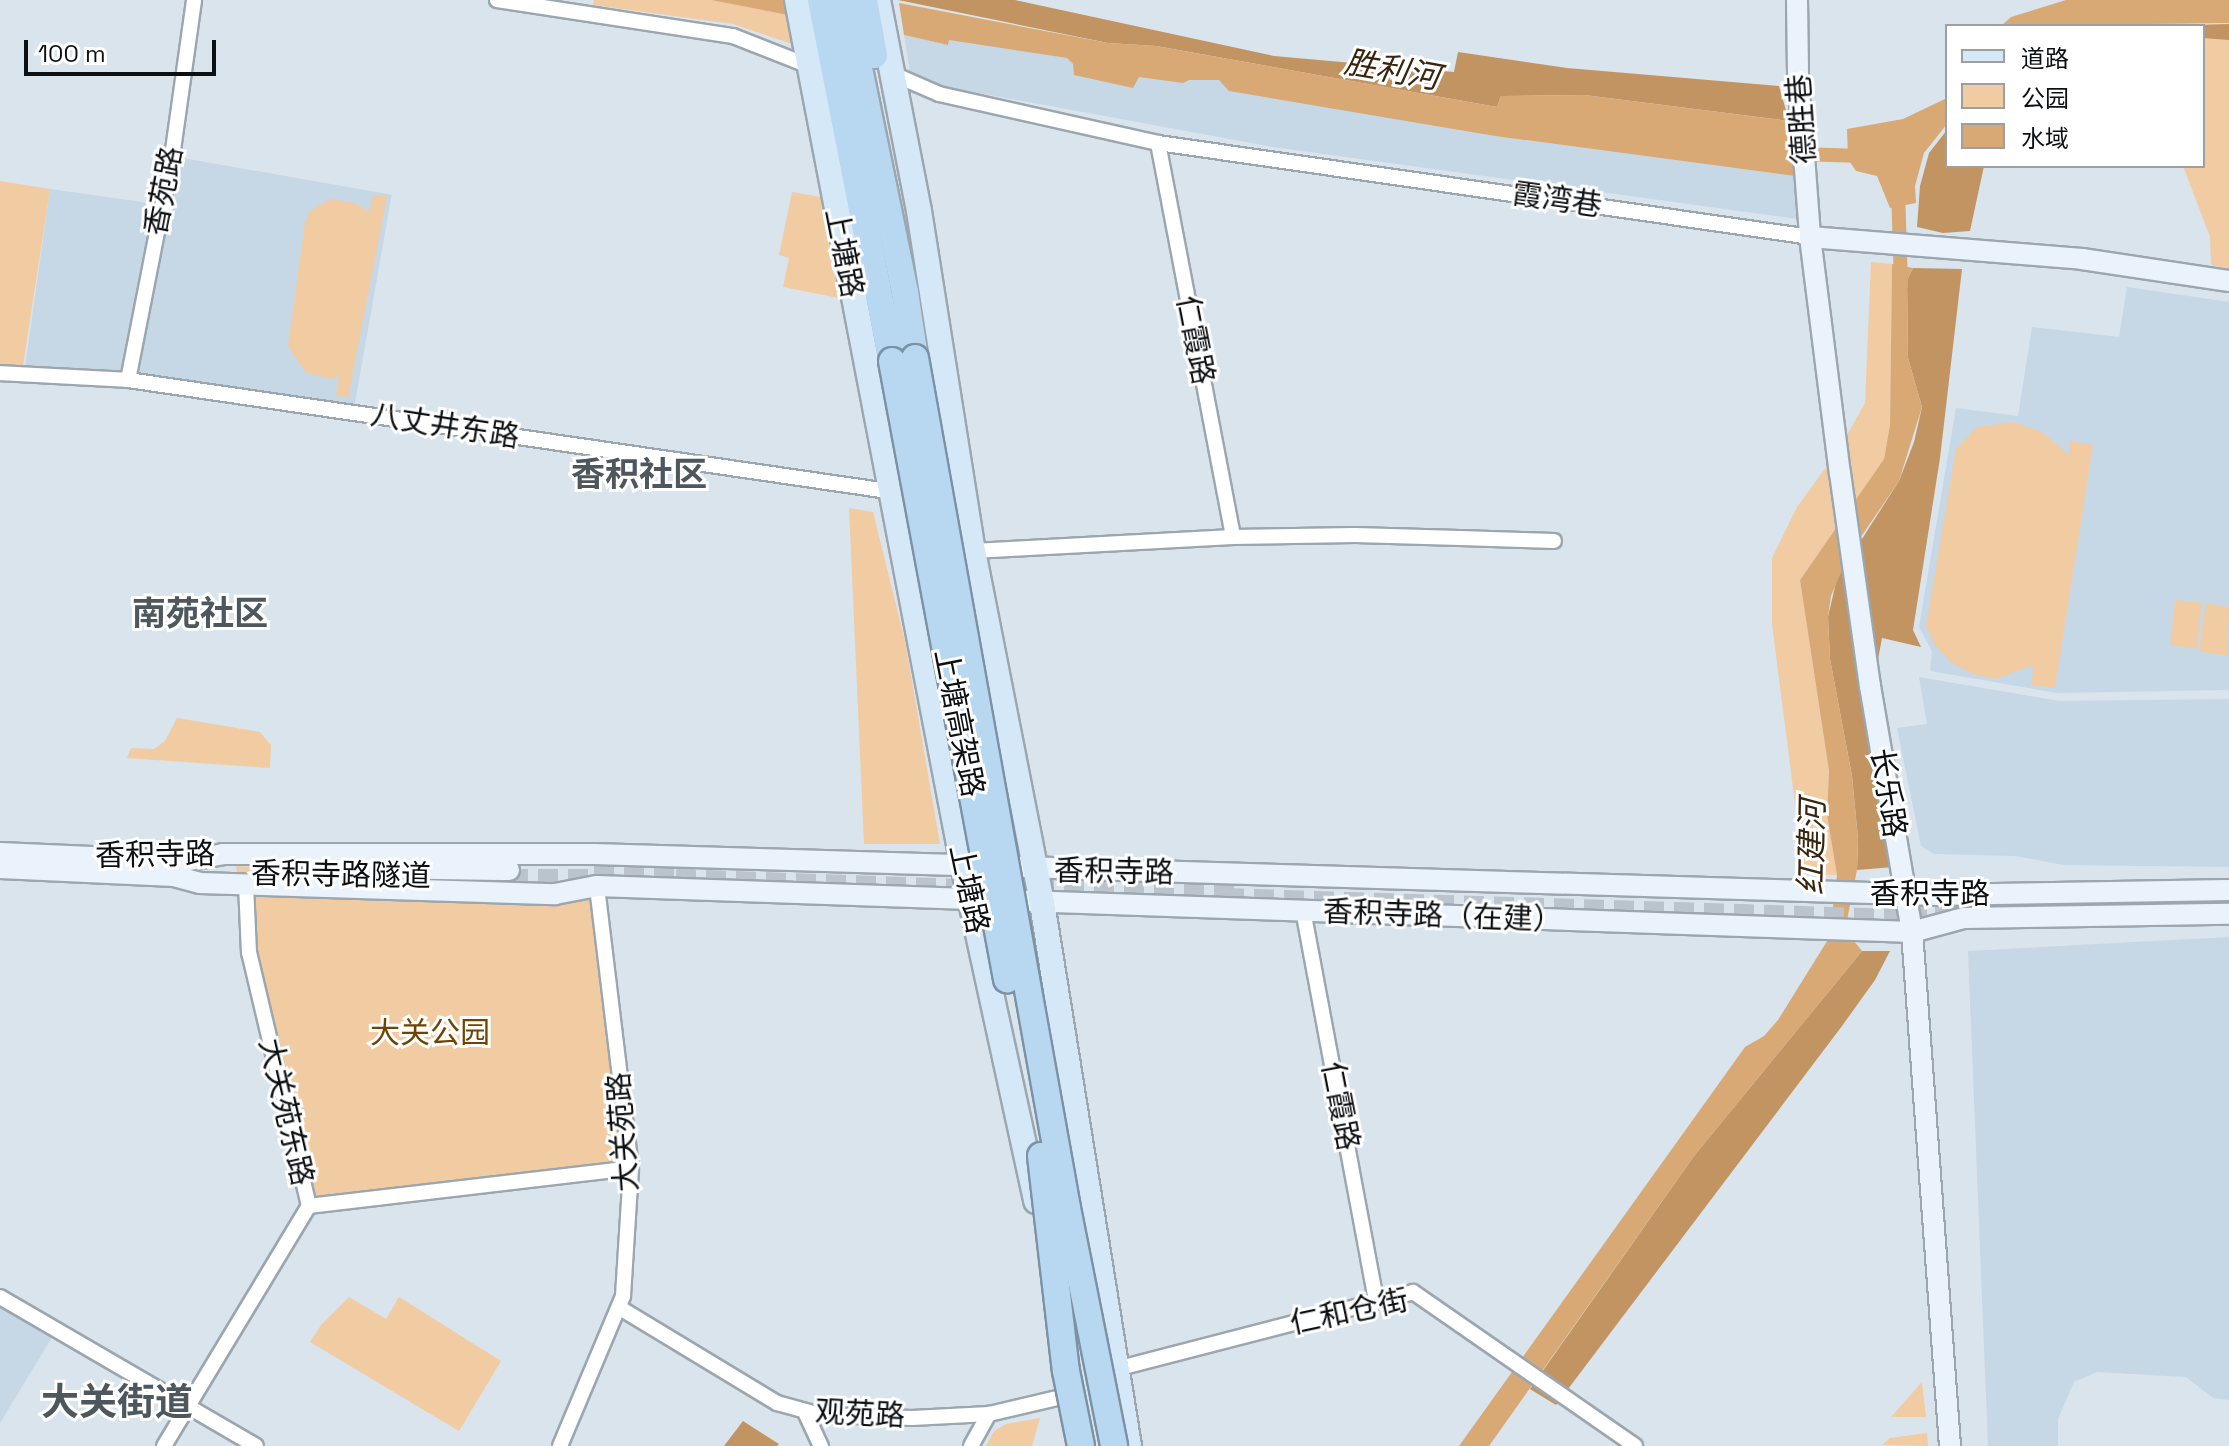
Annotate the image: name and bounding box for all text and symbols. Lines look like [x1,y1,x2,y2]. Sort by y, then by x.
scale bar [28,24,220,74]
legend [1945,24,2205,168]
text: 100 m [38,38,106,69]
water label: 胜利河 [1341,43,1443,97]
text: 道路 [2021,43,2069,74]
street label: 德胜巷 [1781,73,1823,165]
text: 公园 [2021,83,2069,114]
text: 水域 [2021,123,2069,154]
street label: 香苑路 [138,143,190,239]
street label: 霞湾巷 [1510,176,1604,224]
street label: 上塘路 [818,205,870,301]
street label: 仁霞路 [1169,292,1221,388]
street label: 八丈井东路 [368,396,522,456]
district label: 香积社区 [571,455,707,495]
district label: 南苑社区 [132,594,268,634]
street label: 上塘高架路 [927,646,991,800]
street label: 长乐路 [1863,746,1913,840]
water label: 红建河 [1792,799,1832,895]
street label: 香积寺路 [95,836,215,874]
street label: 上塘路 [942,841,996,937]
street label: 香积寺路 [1054,853,1174,891]
street label: 香积寺路隧道 [251,855,431,895]
street label: 香积寺路 [1870,876,1990,912]
street label: 香积寺路（在建） [1322,894,1564,938]
park label: 大关公园 [370,1015,490,1051]
street label: 大关苑东路 [252,1035,320,1189]
street label: 仁霞路 [1314,1058,1366,1154]
street label: 大关苑路 [601,1071,645,1193]
street label: 仁和仓街 [1287,1282,1411,1342]
district label: 大关街道 [41,1380,193,1426]
street label: 观苑路 [814,1394,906,1434]

